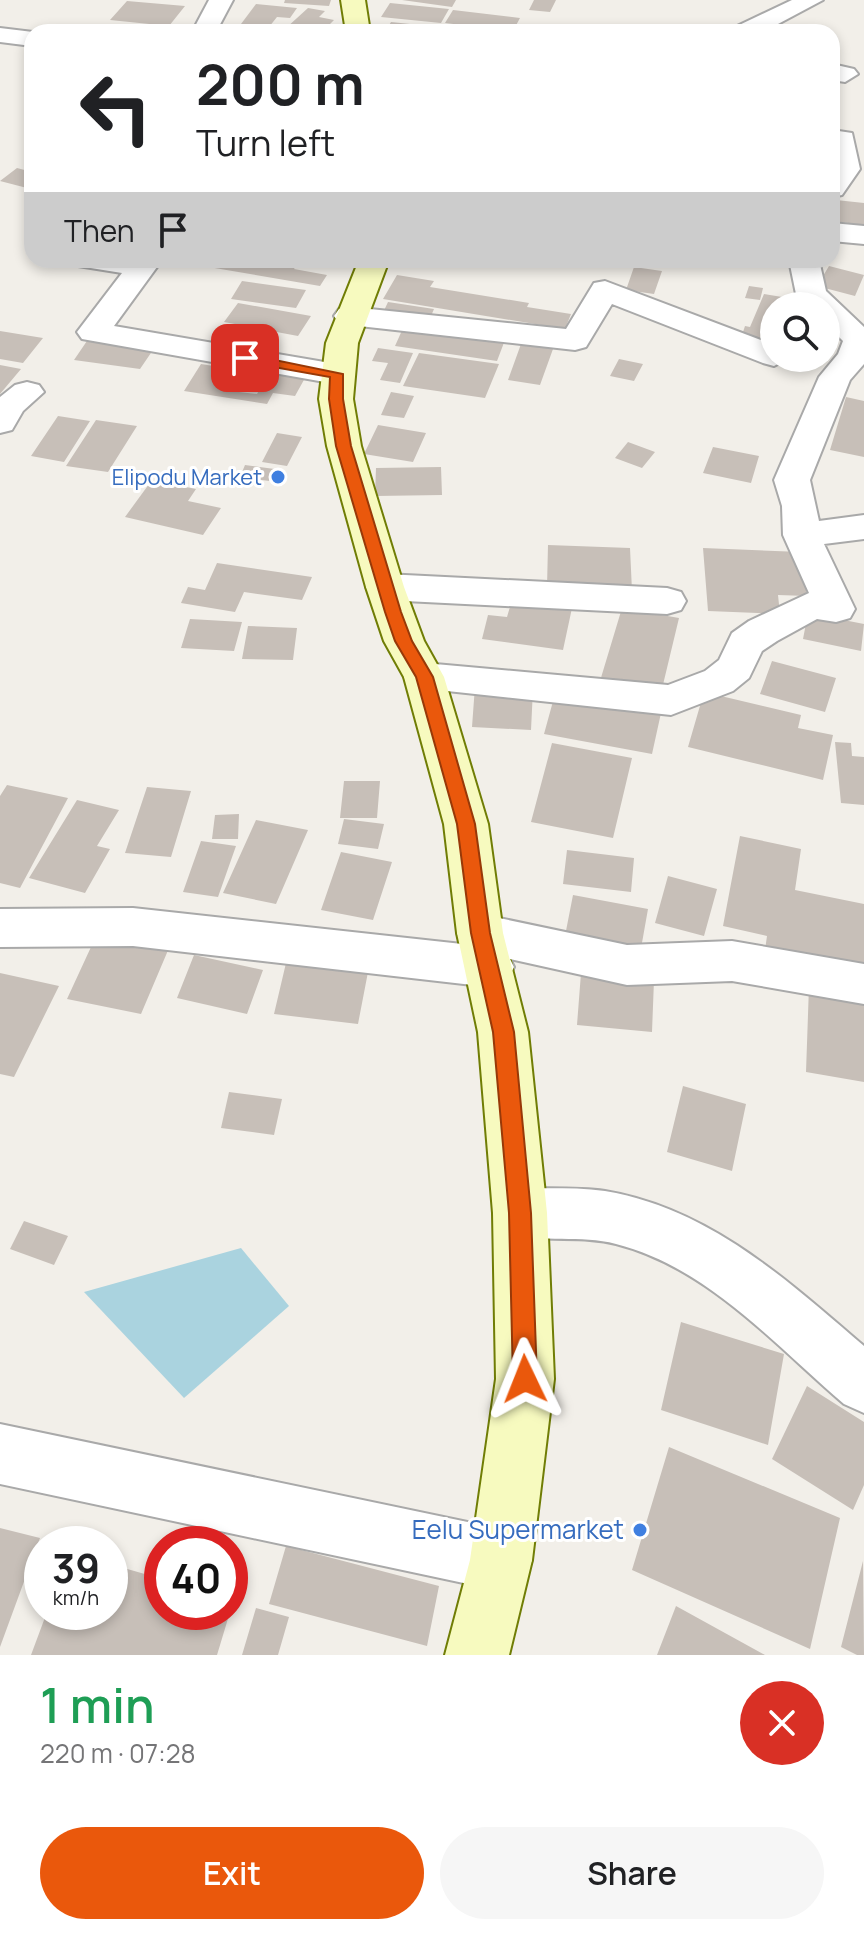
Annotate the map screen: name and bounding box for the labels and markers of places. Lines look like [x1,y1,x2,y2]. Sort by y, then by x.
pin [211,324,279,392]
place label: Elipodu Market [112,462,262,492]
marker: Elipodu Market [269,468,287,486]
place label: Eelu Supermarket [412,1511,624,1547]
marker: Eelu Supermarket [631,1521,649,1539]

